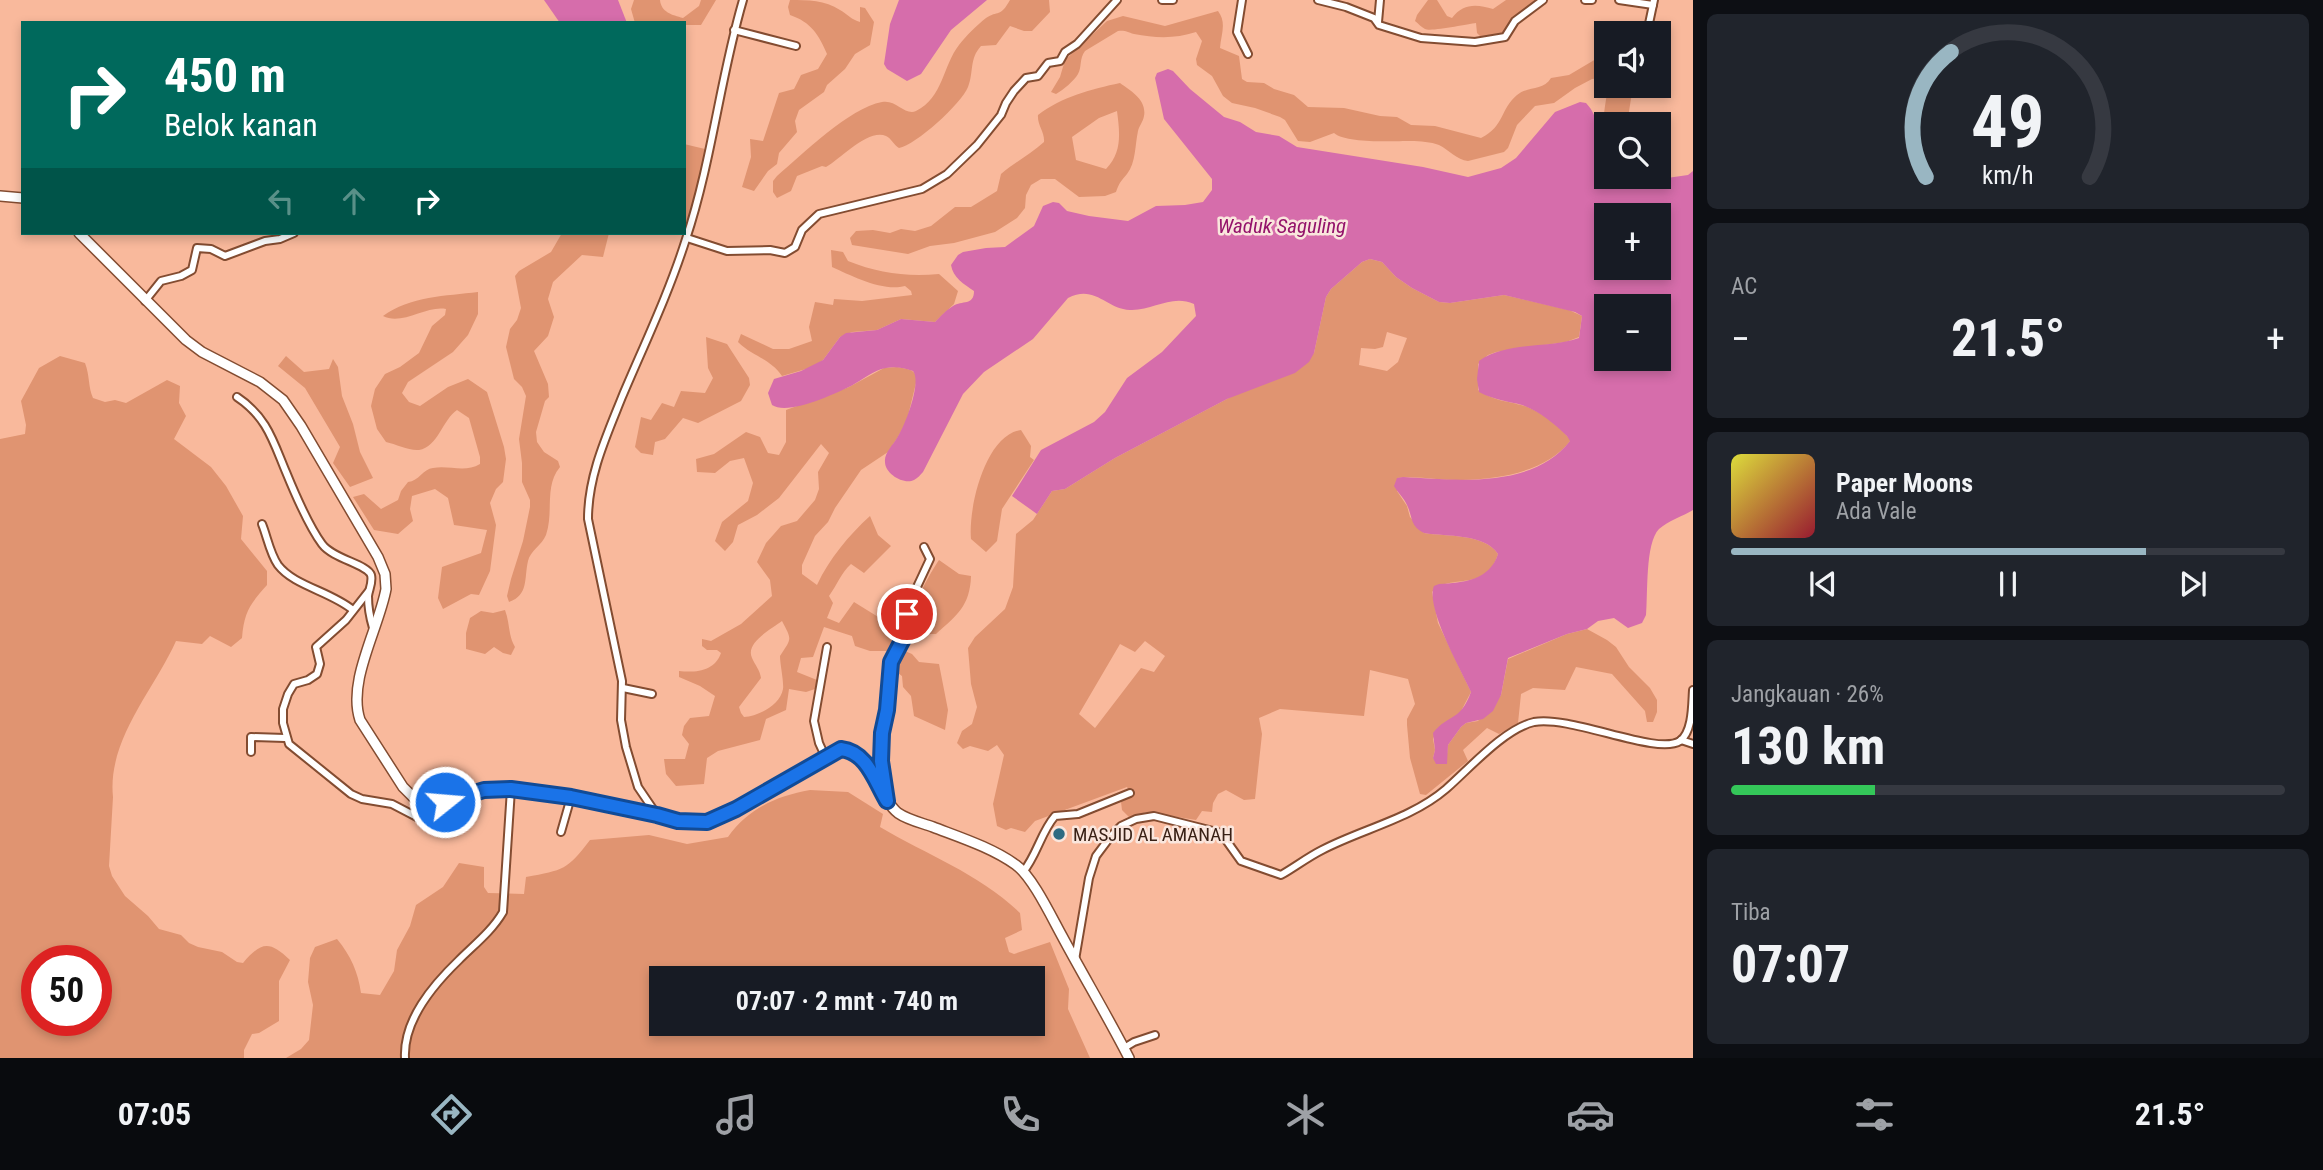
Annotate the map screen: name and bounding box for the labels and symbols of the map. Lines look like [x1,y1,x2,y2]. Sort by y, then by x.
water label: Waduk Saguling [1218,214,1346,238]
pin [877,584,937,644]
position arrow [408,765,482,839]
place label: MASJID AL AMANAH [1073,823,1233,846]
marker: MASJID AL AMANAH [1051,826,1067,842]
speed limit sign: 50 [21,945,112,1036]

